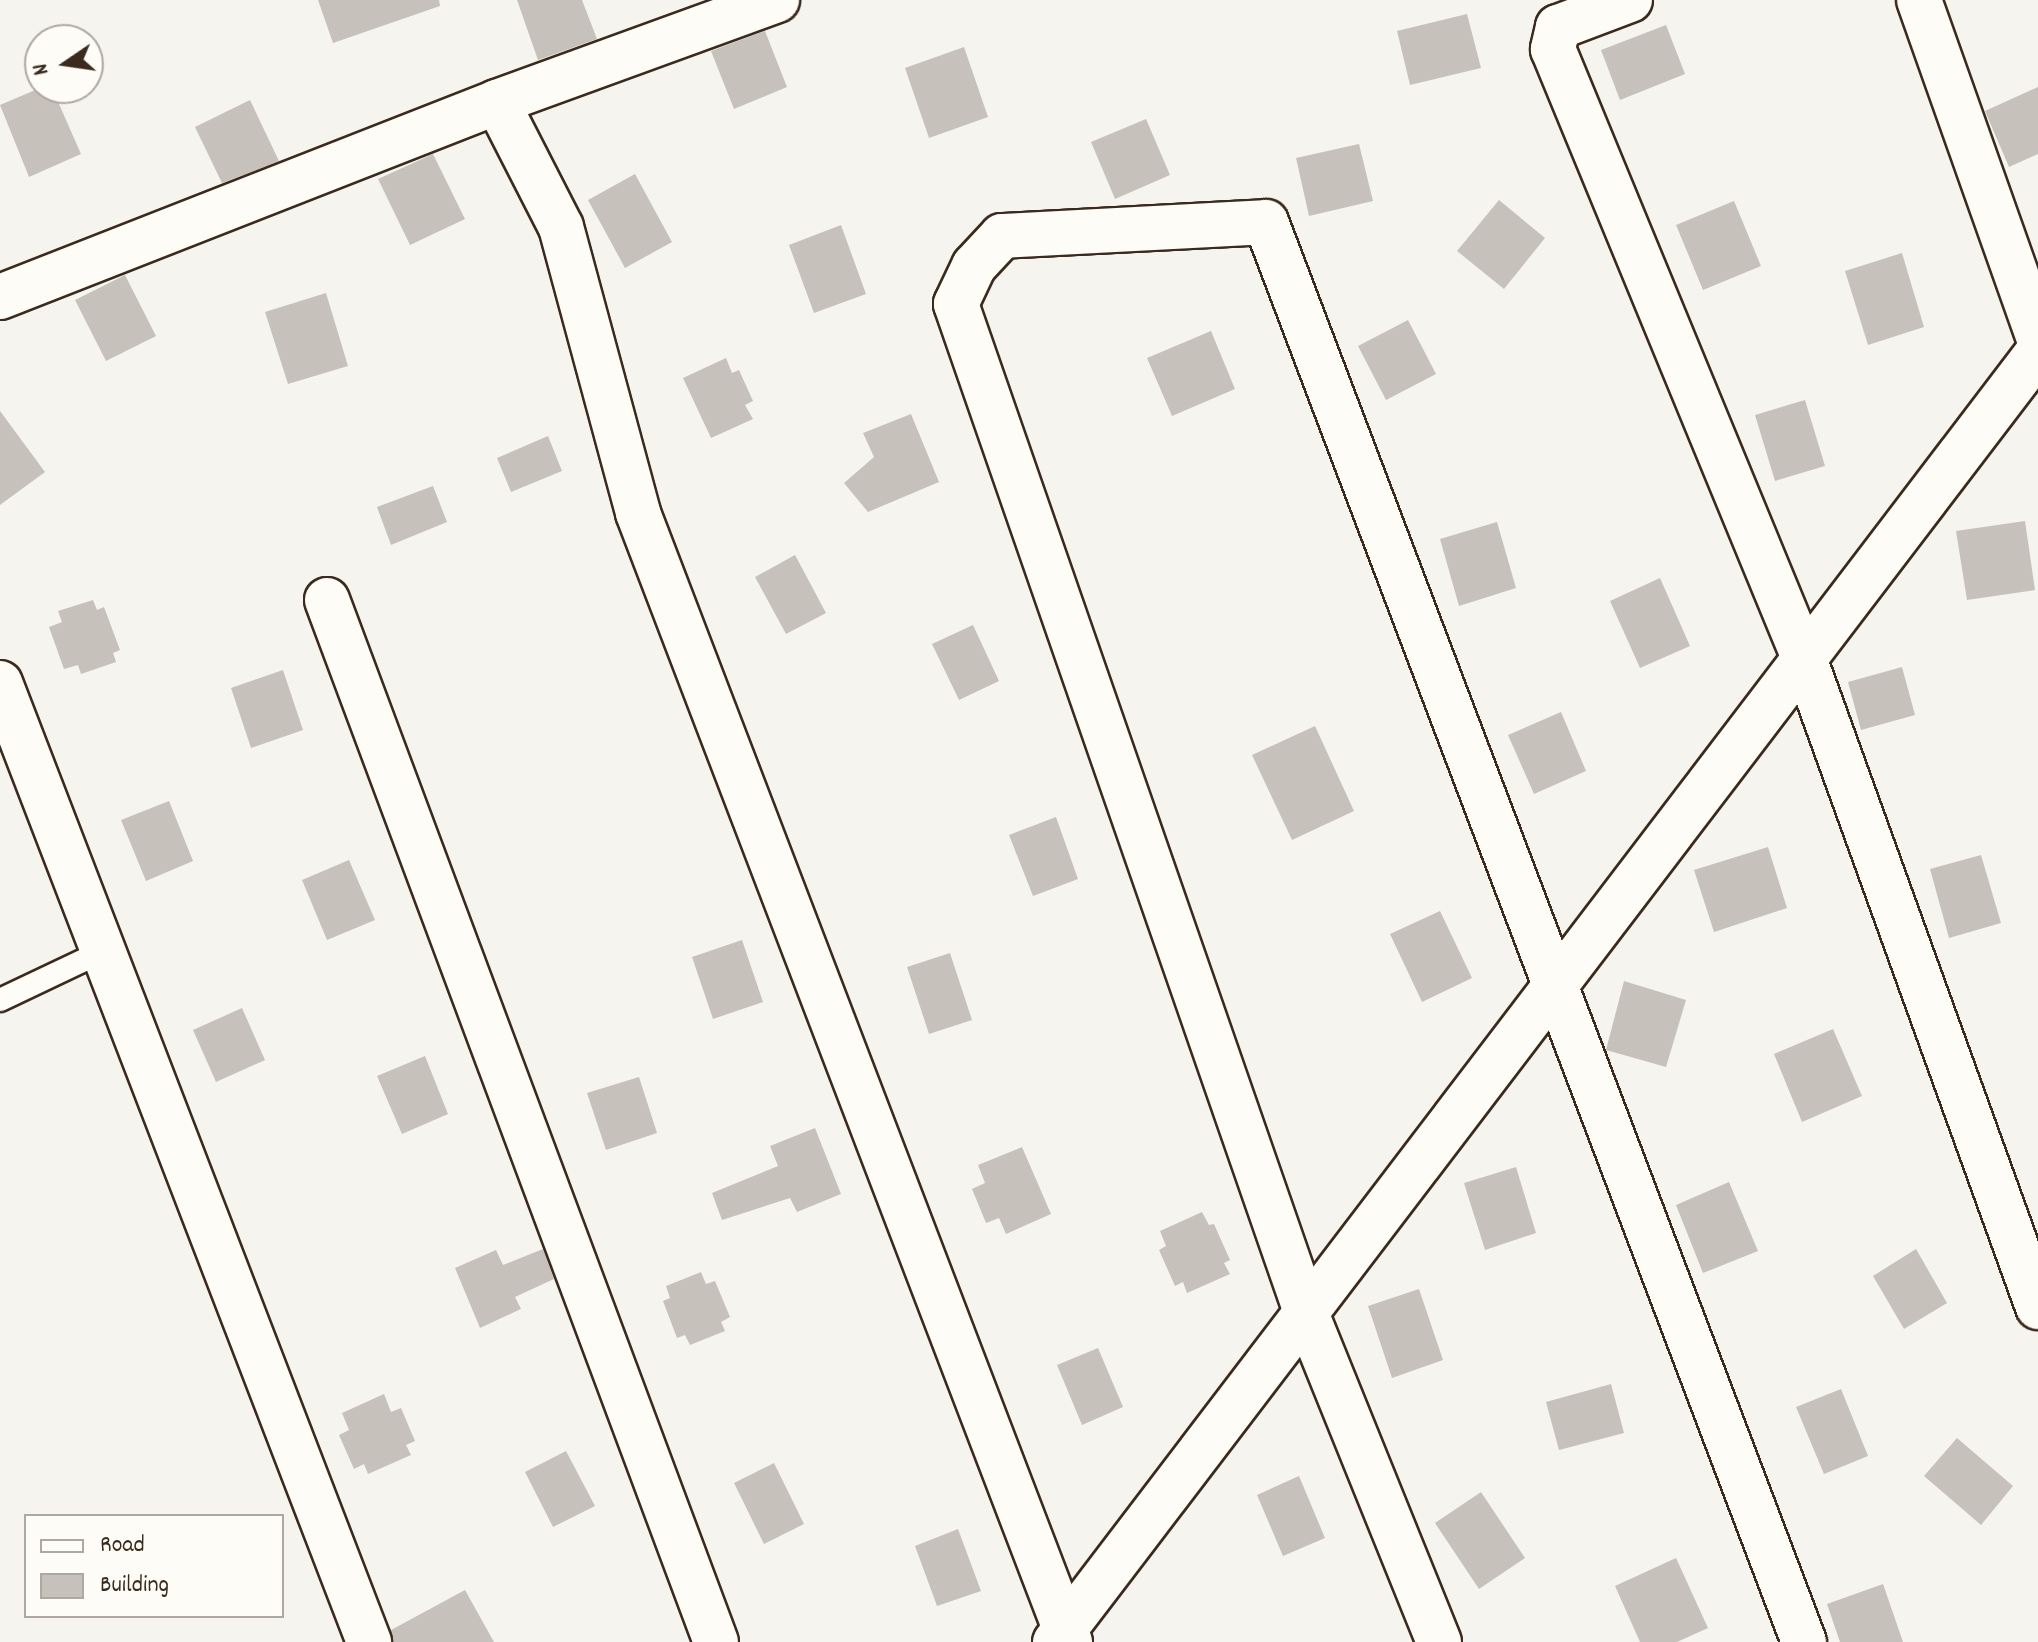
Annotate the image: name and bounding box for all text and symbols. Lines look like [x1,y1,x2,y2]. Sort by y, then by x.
north arrow [24,24,104,104]
text: N [26,60,58,78]
legend [24,1514,284,1618]
text: Road [100,1529,145,1563]
text: Building [100,1569,169,1603]

